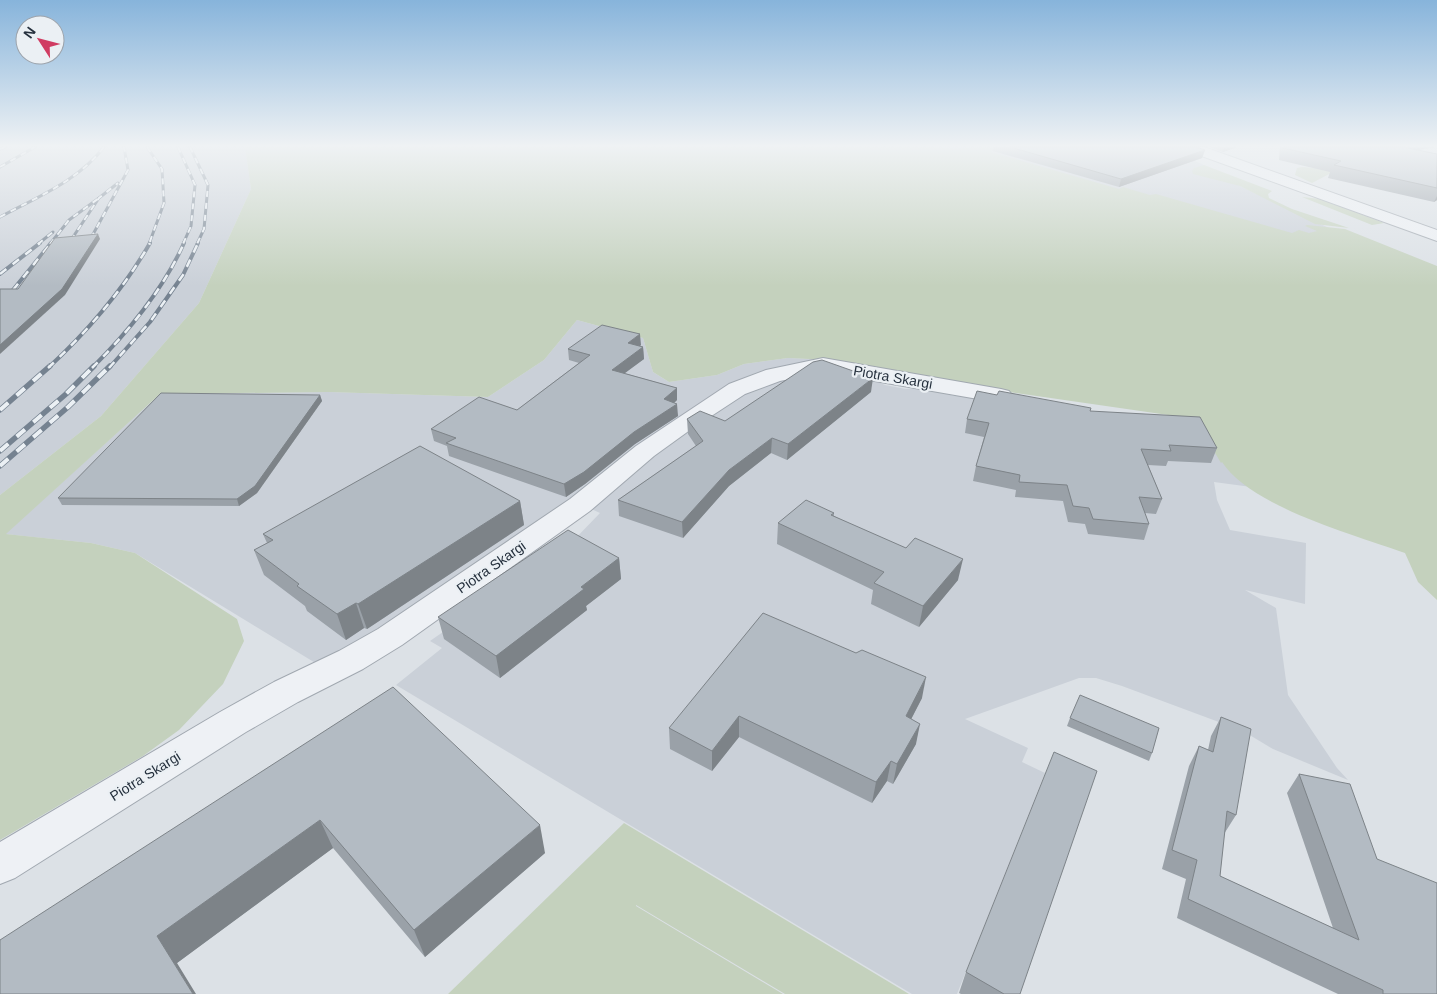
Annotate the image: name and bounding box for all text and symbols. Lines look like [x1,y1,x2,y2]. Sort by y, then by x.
north arrow [15,15,65,65]
text: N [20,24,39,41]
street label: Piotra Skargi [852,362,934,392]
street label: Piotra Skargi [454,537,528,597]
street label: Piotra Skargi [107,748,183,804]

